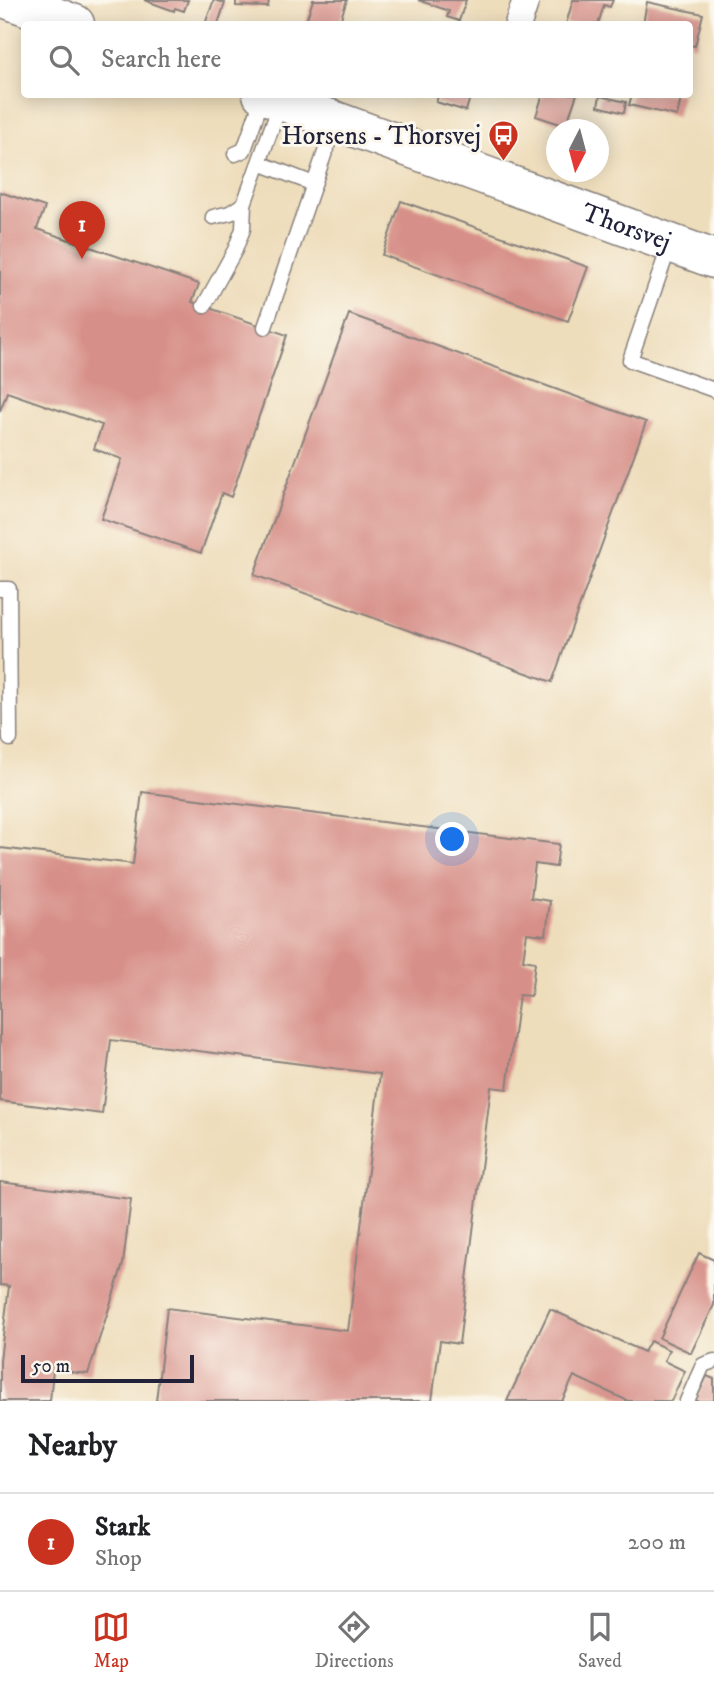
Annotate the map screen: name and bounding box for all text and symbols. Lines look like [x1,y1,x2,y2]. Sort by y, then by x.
search box [21,21,693,98]
icon: search [45,41,83,79]
text: Search here [101,43,221,76]
bus stop icon: Horsens - Thorsvej [487,119,521,163]
north arrow [546,119,609,182]
place label: Horsens - Thorsvej [281,120,481,153]
street label: Thorsvej [577,196,676,258]
pin: 1 [59,201,105,259]
your location [435,822,469,856]
scale bar [21,1352,194,1384]
text: 50 m [32,1355,70,1378]
text: Nearby [28,1428,117,1465]
text: Stark [95,1511,150,1544]
text: 1 [47,1528,55,1557]
text: 200 m [628,1528,686,1557]
text: Shop [95,1544,142,1573]
tab: Map [92,1608,130,1673]
tab: Directions [315,1608,394,1673]
tab: Saved [578,1608,622,1673]

